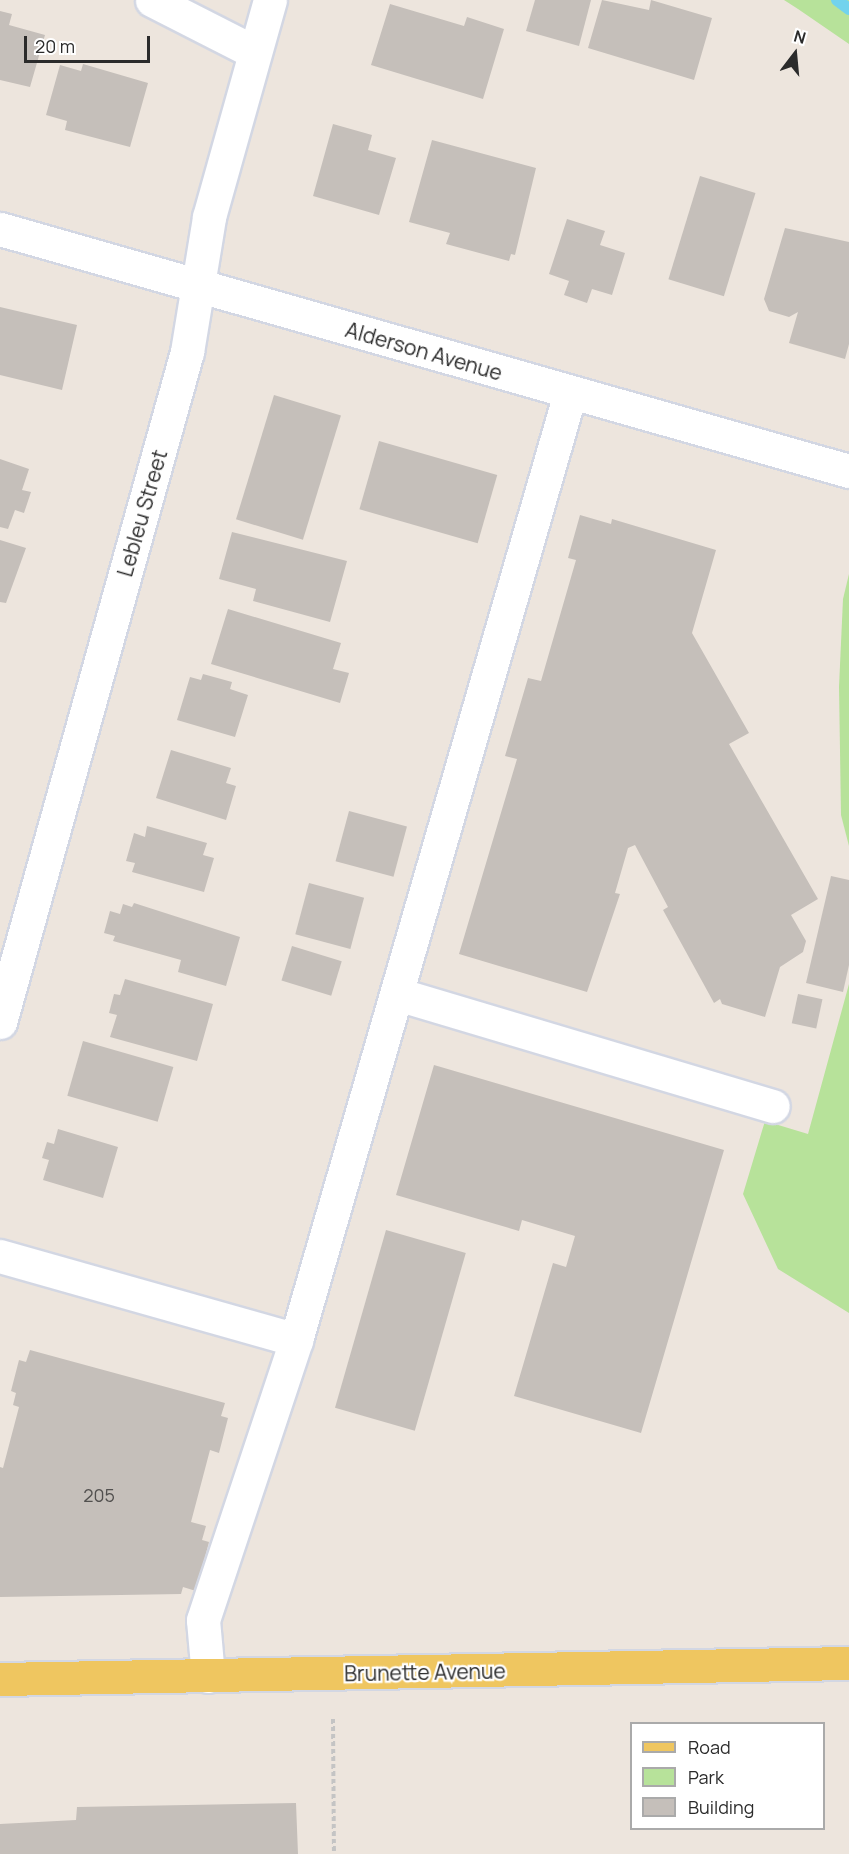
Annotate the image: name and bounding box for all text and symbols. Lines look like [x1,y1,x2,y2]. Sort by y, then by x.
scale bar [27,24,153,62]
north arrow [765,24,825,84]
text: N [791,25,809,49]
text: 20 m [35,34,75,58]
street label: Alderson Avenue [343,317,505,385]
street label: Lebleu Street [112,447,172,579]
house number: 205 [83,1484,115,1506]
street label: Brunette Avenue [344,1658,506,1686]
legend [630,1722,825,1830]
text: Road [688,1735,731,1759]
text: Park [688,1765,724,1789]
text: Building [688,1795,754,1819]

